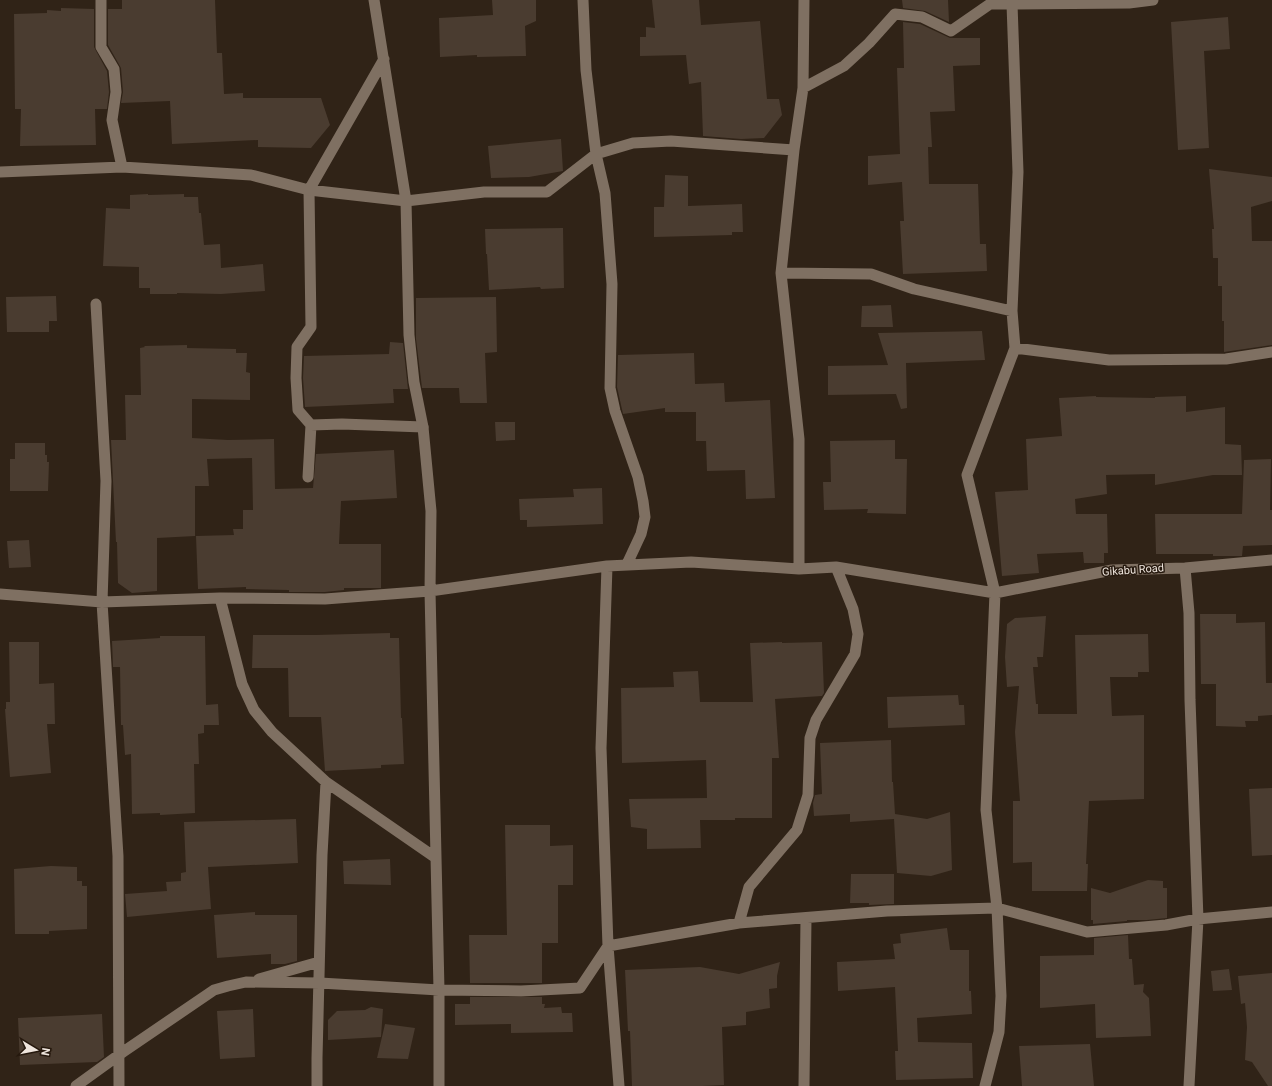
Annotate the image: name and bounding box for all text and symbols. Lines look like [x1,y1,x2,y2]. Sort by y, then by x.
street label: Gikabu Road [1102,561,1164,579]
north arrow [16,1030,56,1070]
text: N [38,1047,52,1057]

